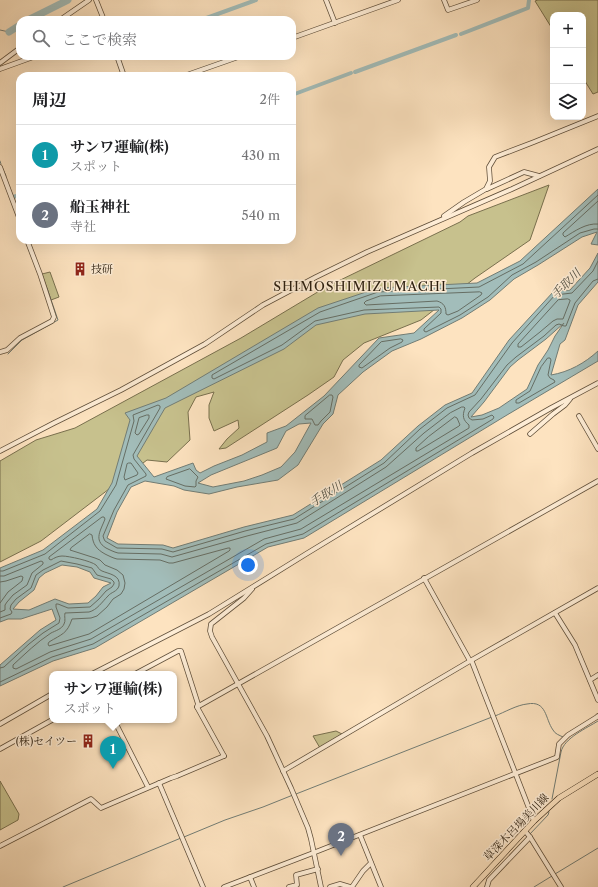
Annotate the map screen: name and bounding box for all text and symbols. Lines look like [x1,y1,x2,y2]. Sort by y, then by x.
map controls [550,12,586,120]
button: + [550,12,586,48]
search box [16,16,296,60]
icon: search [30,27,52,49]
text: ここで検索 [62,30,137,49]
button: − [550,48,586,84]
button: layers [550,84,586,120]
text: 周辺 [32,90,66,110]
text: 2件 [260,91,280,107]
text: サンワ運輸(株) [70,137,169,156]
text: 1 [42,147,48,163]
text: 430 m [242,147,280,163]
text: スポット [70,158,122,174]
text: 船玉神社 [70,197,130,216]
text: 2 [41,207,49,223]
text: 540 m [242,207,280,223]
text: 寺社 [70,218,96,234]
building icon: 技研 [72,261,88,277]
place label: 技研 [91,262,113,276]
water label: 手取川 [548,264,585,302]
district label: SHIMOSHIMIZUMACHI [273,278,447,294]
water label: 手取川 [306,477,347,509]
your location [238,555,258,575]
popup [49,671,177,723]
text: サンワ運輸(株) [64,679,162,698]
text: スポット [64,700,116,716]
building icon: (株)セイツー [80,733,96,749]
place label: (株)セイツー [16,734,77,748]
pin: 1 [100,736,126,769]
street label: 草深木呂場美川線 [480,790,552,864]
pin: 2 [328,823,354,856]

